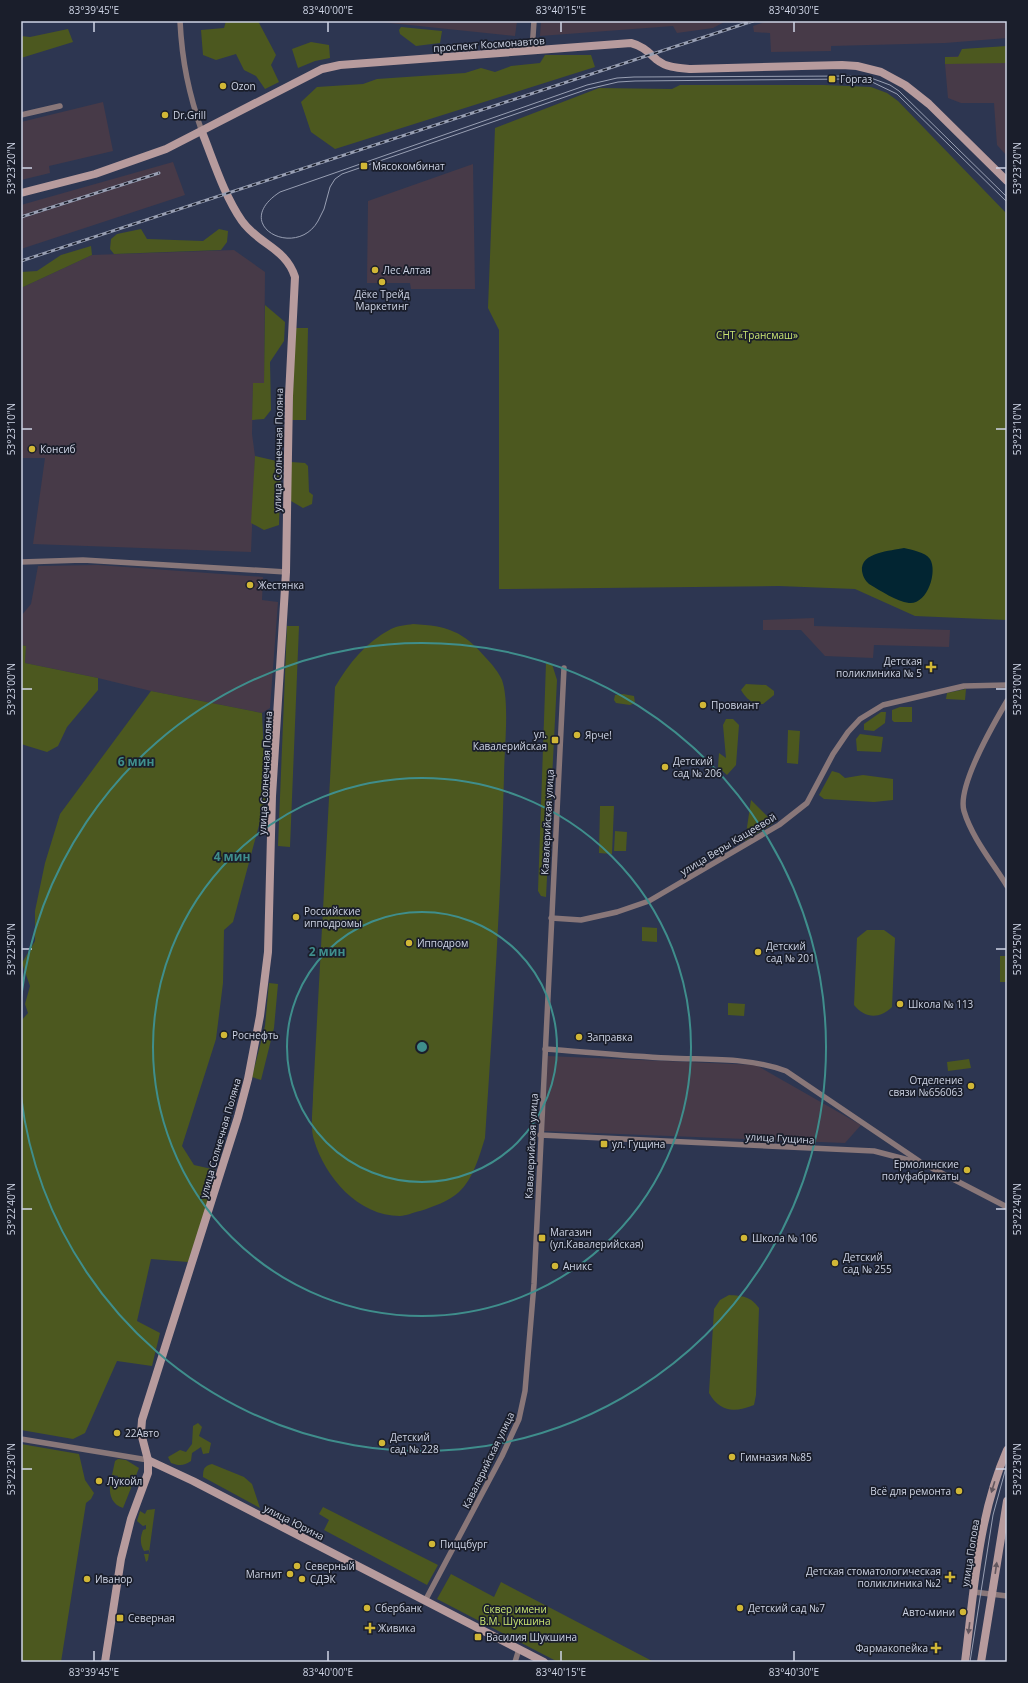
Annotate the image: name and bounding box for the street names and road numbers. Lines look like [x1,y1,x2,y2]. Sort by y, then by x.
street label: проспект Космонавтов [433,33,545,55]
street label: улица Солнечная Поляна [270,388,286,512]
street label: улица Солнечная Поляна [255,711,275,835]
street label: Кавалерийская улица [537,769,557,875]
street label: улица Веры Кащеевой [677,810,779,878]
street label: улица Солнечная Поляна [196,1076,244,1200]
street label: Кавалерийская улица [521,1093,541,1199]
street label: улица Гущина [745,1129,815,1147]
street label: Кавалерийская улица [459,1409,517,1511]
street label: улица Юрина [261,1501,327,1543]
street label: улица Попова [958,1518,982,1588]

